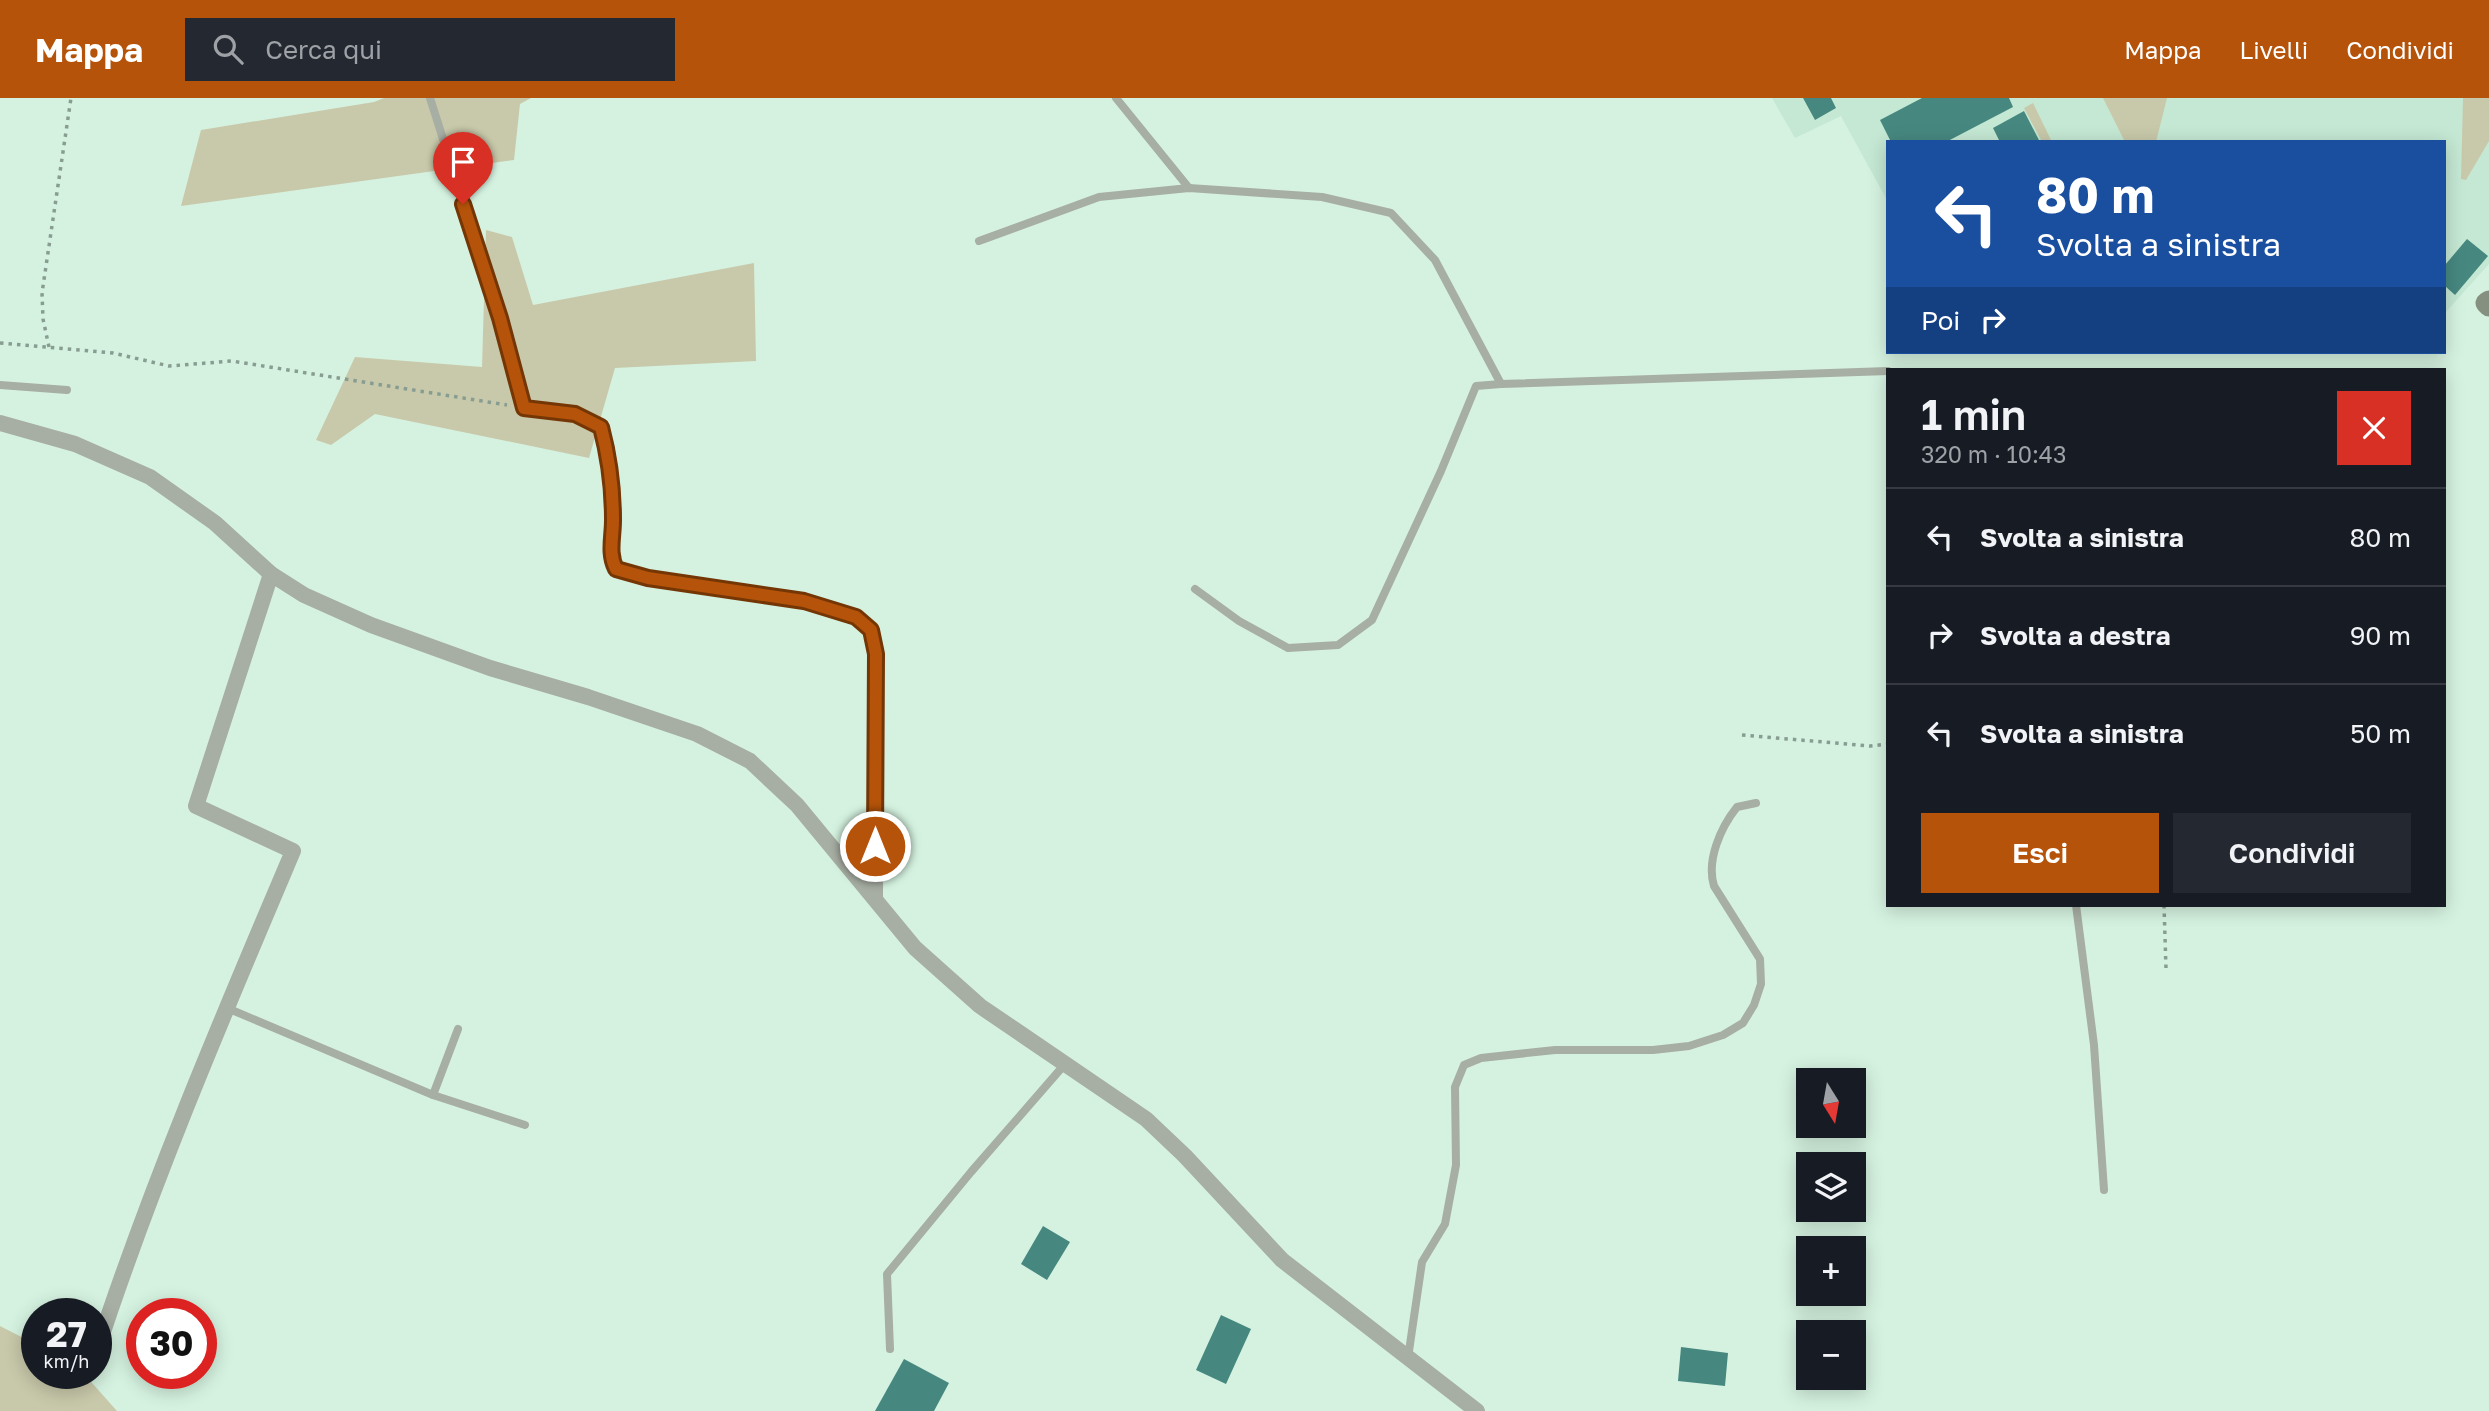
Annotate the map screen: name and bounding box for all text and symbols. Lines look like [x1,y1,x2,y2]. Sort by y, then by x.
search box [185,18,675,81]
text: Mappa [35,30,143,69]
icon: search [209,30,247,68]
text: Cerca qui [265,34,382,65]
text: Mappa [2124,35,2201,64]
text: Livelli [2239,35,2308,64]
text: Condividi [2346,35,2454,64]
pin [433,132,493,204]
icon: arrive [444,143,482,181]
text: 80 m [2036,165,2154,224]
icon: left [1921,168,2012,259]
text: Svolta a sinistra [2036,225,2281,263]
icon: right [1974,301,2012,339]
text: Poi [1921,305,1960,336]
text: 1 min [1921,389,2026,439]
button: close [2337,391,2411,465]
text: 320 m · 10:43 [1921,440,2066,468]
icon: left [1921,518,1959,556]
text: Svolta a sinistra [1980,522,2184,553]
text: 80 m [2350,522,2411,553]
icon: right [1921,616,1959,654]
text: Svolta a destra [1980,620,2171,651]
text: 90 m [2350,620,2411,651]
icon: left [1921,714,1959,752]
text: Svolta a sinistra [1980,718,2184,749]
text: 50 m [2350,718,2411,749]
position arrow [838,809,912,883]
button: Esci [1921,813,2159,893]
button: Condividi [2173,813,2411,893]
north arrow [1796,1068,1866,1138]
map controls [1796,1068,1866,1390]
button: layers [1796,1152,1866,1222]
button: + [1796,1236,1866,1306]
speed limit sign: 30 [126,1298,217,1389]
text: 27 [46,1313,87,1355]
button: − [1796,1320,1866,1390]
text: km/h [44,1350,89,1372]

